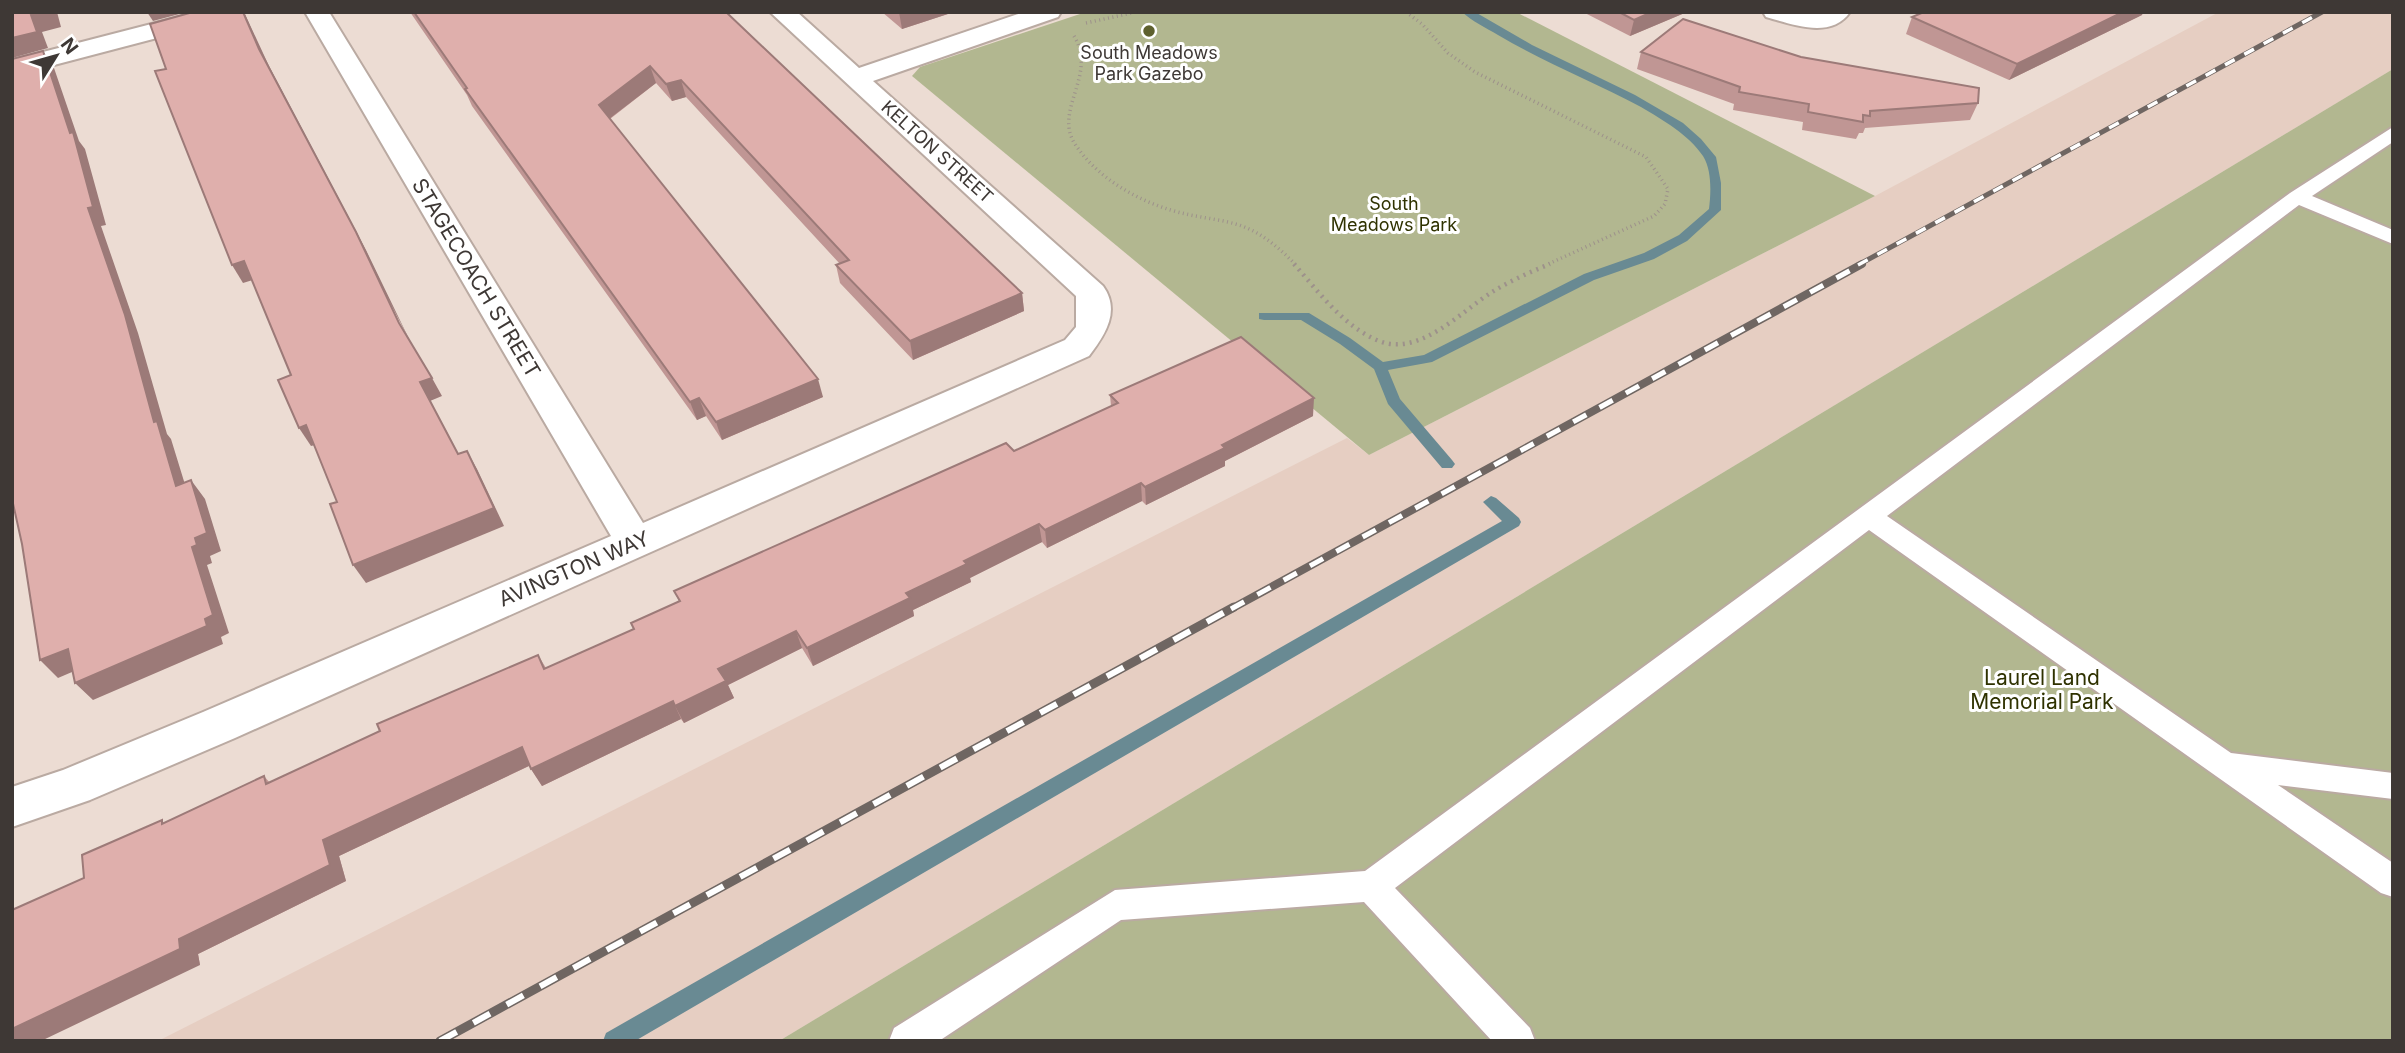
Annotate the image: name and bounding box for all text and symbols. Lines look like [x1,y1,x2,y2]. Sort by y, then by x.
north arrow [21,21,91,91]
marker: South Meadows Park Gazebo [1141,23,1157,39]
text: N [56,33,83,59]
place label: South Meadows Park Gazebo [1080,42,1218,84]
street label: KELTON STREET [877,96,997,207]
street label: STAGECOACH STREET [407,174,546,382]
park label: South Meadows Park [1331,193,1457,235]
street label: AVINGTON WAY [495,525,653,612]
park label: Laurel Land Memorial Park [1970,665,2114,714]

